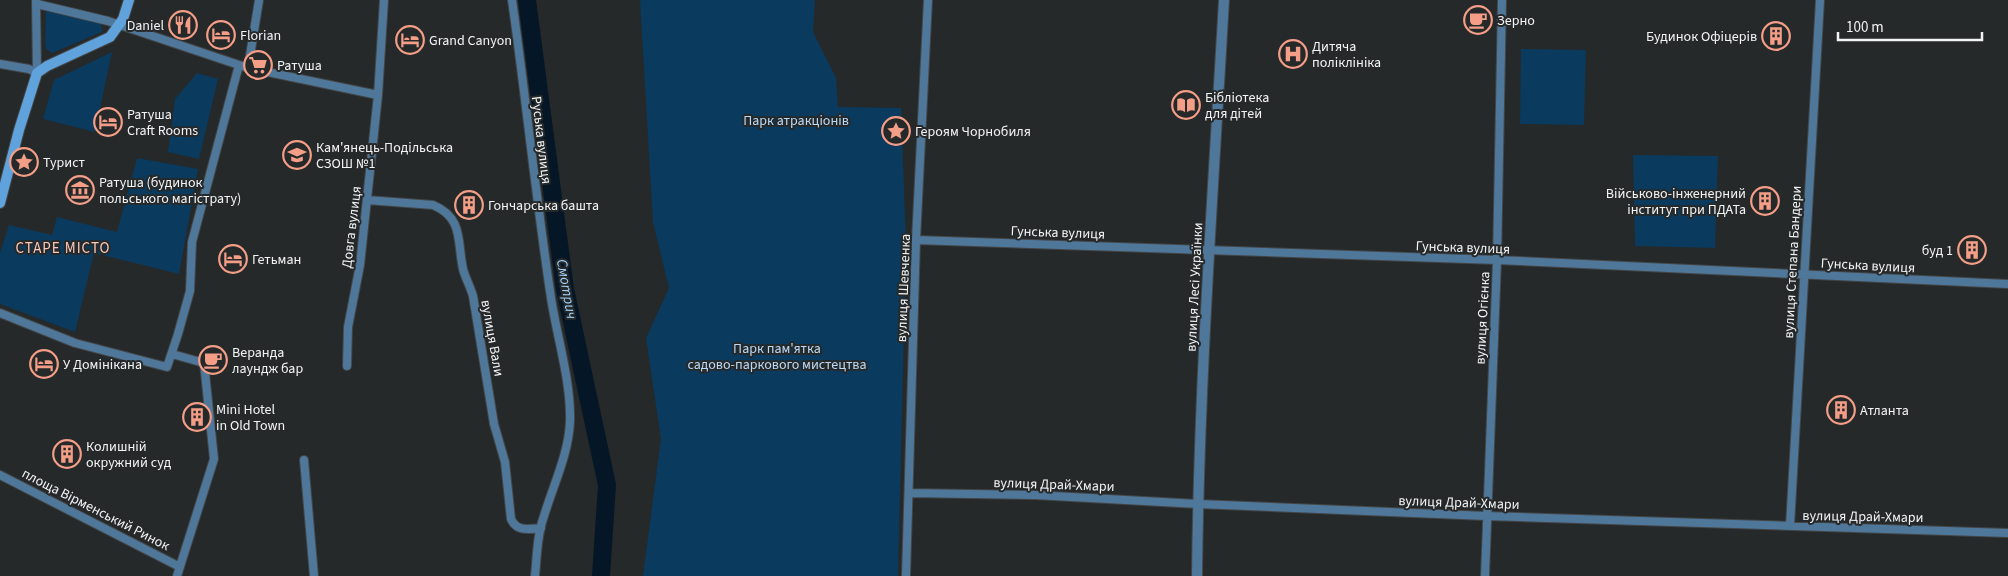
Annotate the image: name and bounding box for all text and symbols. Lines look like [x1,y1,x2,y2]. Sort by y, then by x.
cafe icon: Зерно [1463,5,1493,35]
restaurant icon: Daniel [168,10,198,40]
scale bar [1838,10,1982,42]
place label: Зерно [1497,11,1535,31]
place label: Daniel [127,16,164,36]
text: 100 m [1846,17,1884,38]
hotel icon: Florian [206,20,236,50]
building icon: Будинок Офіцерів [1761,21,1791,51]
hotel icon: Grand Canyon [395,25,425,55]
place label: Florian [240,26,281,46]
place label: Будинок Офіцерів [1646,27,1757,47]
place label: Grand Canyon [429,31,512,51]
place label: Дитяча поліклініка [1312,37,1381,73]
hospital icon: Дитяча поліклініка [1278,39,1308,69]
supermarket icon: Ратуша [243,50,273,80]
place label: Ратуша [277,56,322,76]
place label: Бібліотека для дітей [1205,88,1269,124]
library icon: Бібліотека для дітей [1171,90,1201,120]
street label: Руська вулиця [526,95,556,185]
place label: Ратуша Craft Rooms [127,105,198,141]
hotel icon: Ратуша Craft Rooms [93,107,123,137]
park label: Парк атракціонів [743,111,849,131]
place icon: Героям Чорнобиля [881,116,911,146]
place label: Героям Чорнобиля [915,122,1031,142]
place label: Кам'янець-Подільська СЗОШ №1 [316,138,453,174]
school or university icon: Кам'янець-Подільська СЗОШ №1 [282,140,312,170]
place icon: Турист [9,147,39,177]
place label: Турист [43,153,86,173]
place label: Ратуша (будинок польського магістрату) [99,173,241,209]
museum icon: Ратуша (будинок польського магістрату) [65,175,95,205]
place label: Військово-інженерний інститут при ПДАТа [1606,184,1746,220]
street label: Довга вулиця [337,185,367,269]
street label: вулиця Степана Бандери [1779,185,1807,339]
building icon: Військово-інженерний інститут при ПДАТа [1750,186,1780,216]
building icon: Гончарська башта [454,190,484,220]
place label: Гончарська башта [488,196,599,216]
street label: Гунська вулиця [1010,221,1106,245]
street label: вулиця Лесі Українки [1182,222,1208,352]
street label: вулиця Шевченка [892,233,916,343]
building icon: буд 1 [1957,235,1987,265]
street label: Гунська вулиця [1415,236,1511,260]
district label: СТАРЕ МІСТО [15,238,111,259]
place label: буд 1 [1922,241,1953,261]
hotel icon: Гетьман [218,244,248,274]
place label: Гетьман [252,250,301,270]
street label: Гунська вулиця [1820,254,1916,278]
water label: Смотрич [551,257,582,321]
street label: вулиця Огієнка [1471,271,1495,365]
street label: вулиця Вали [475,298,509,378]
park label: Парк пам'ятка садово-паркового мистецтва [687,339,867,375]
place label: Веранда лаундж бар [232,343,303,379]
cafe icon: Веранда лаундж бар [198,345,228,375]
hotel icon: У Домінікана [29,349,59,379]
place label: У Домінікана [63,355,142,375]
building icon: Атланта [1826,395,1856,425]
place label: Mini Hotel in Old Town [216,400,285,436]
place label: Атланта [1860,401,1909,421]
building icon: Mini Hotel in Old Town [182,402,212,432]
place label: Колишній окружний суд [86,437,172,473]
building icon: Колишній окружний суд [52,439,82,469]
street label: площа Вірменський Ринок [18,464,173,556]
street label: вулиця Драй-Хмари [993,473,1115,497]
street label: вулиця Драй-Хмари [1398,491,1520,515]
street label: вулиця Драй-Хмари [1802,506,1924,528]

